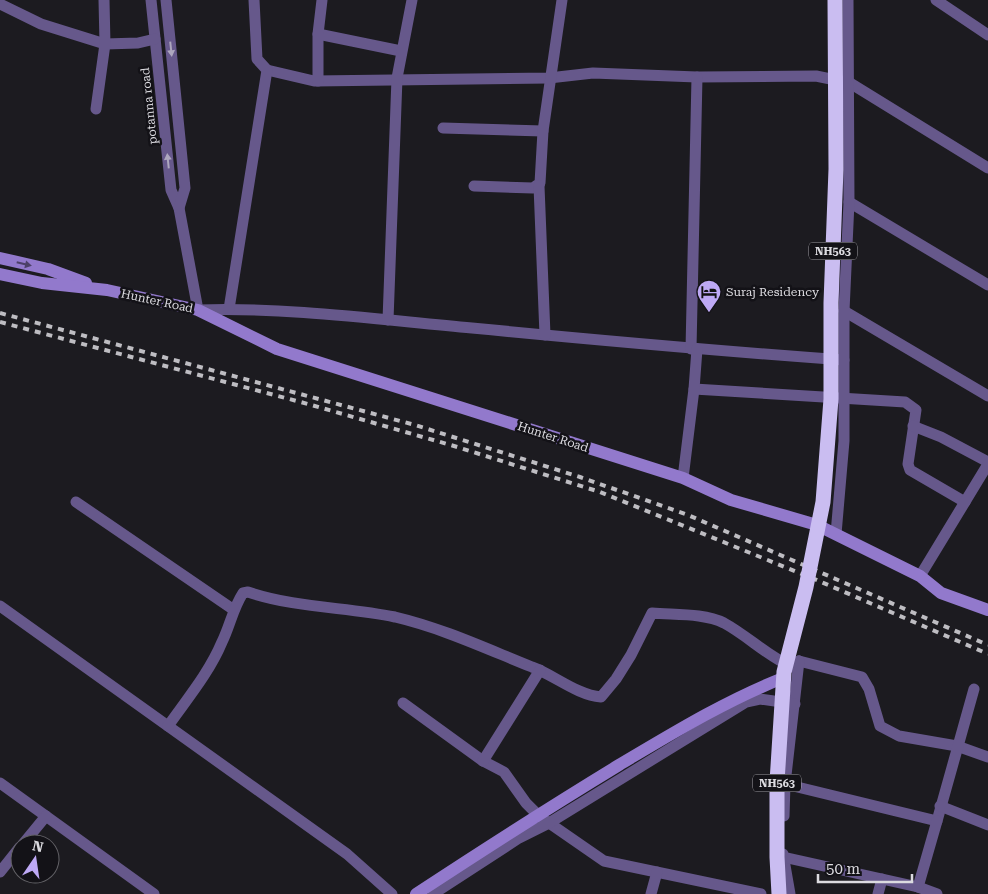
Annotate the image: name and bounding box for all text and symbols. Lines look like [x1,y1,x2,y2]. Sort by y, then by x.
one-way arrow [167,41,175,57]
street label: potanna road [138,67,160,145]
one-way arrow [164,153,172,169]
road number: NH563 [809,242,857,260]
one-way arrow [17,260,32,268]
hotel icon: Suraj Residency [696,279,722,313]
place label: Suraj Residency [726,285,820,299]
street label: Hunter Road [120,287,195,316]
street label: Hunter Road [516,419,590,455]
road number: NH563 [753,774,801,791]
north arrow [10,834,60,884]
text: N [31,837,45,855]
scale bar [818,852,912,884]
text: 50 m [826,860,861,878]

